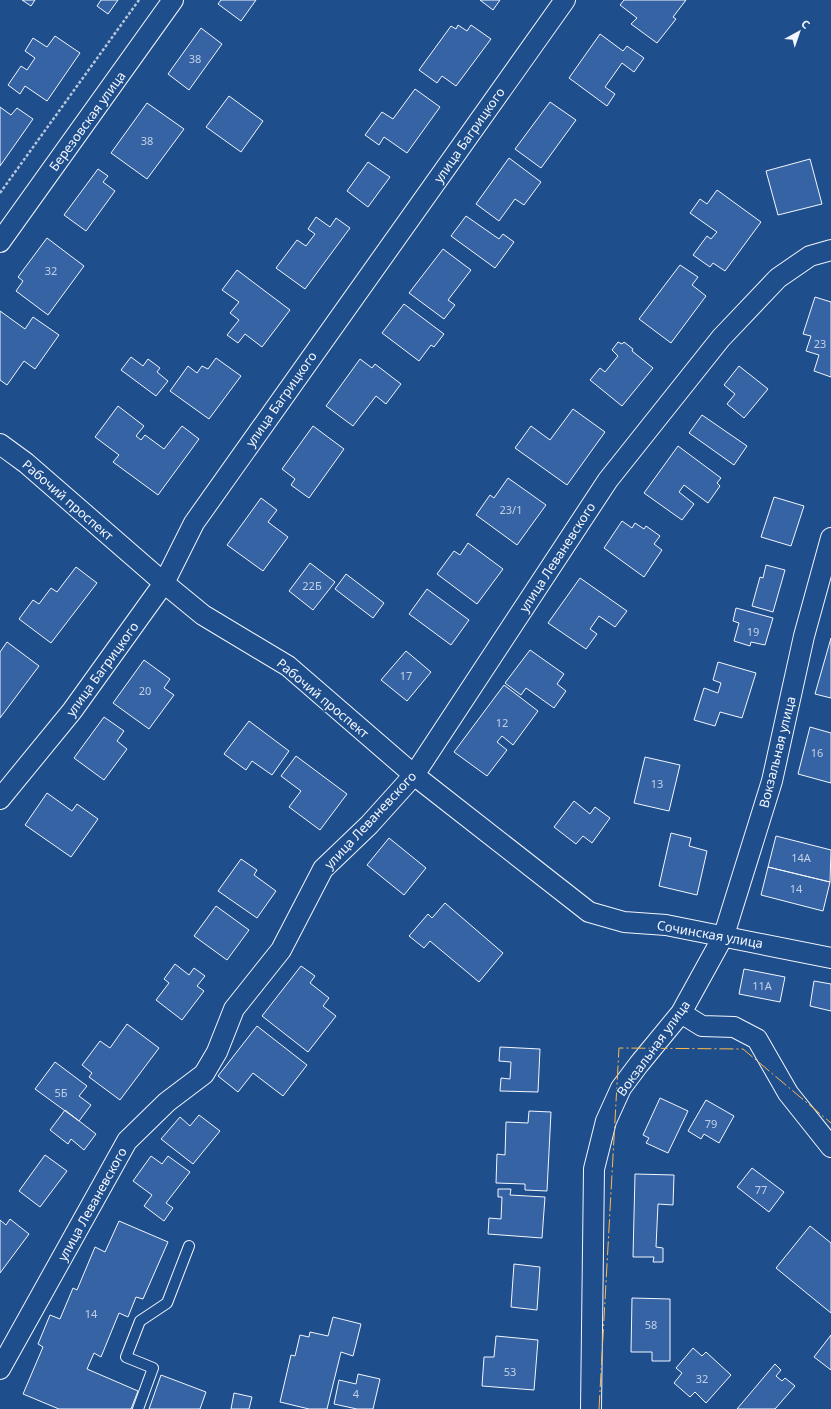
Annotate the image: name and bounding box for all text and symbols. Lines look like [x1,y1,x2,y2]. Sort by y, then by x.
north arrow [779,12,819,52]
text: С [798,16,813,32]
house number: 38 [189,51,201,66]
street label: Березовская улица [45,67,129,175]
street label: улица Багрицкого [429,83,509,186]
house number: 38 [141,133,153,148]
house number: 32 [45,263,57,278]
house number: 23 [814,336,826,351]
street label: улица Багрицкого [241,347,321,450]
street label: Рабочий проспект [19,455,117,545]
street label: улица Леваневского [515,498,599,615]
house number: 23/1 [500,502,522,517]
house number: 22Б [302,578,322,593]
street label: улица Багрицкого [62,618,143,720]
house number: 19 [747,624,759,639]
street label: Рабочий проспект [273,654,373,742]
house number: 17 [400,668,412,683]
house number: 20 [139,683,151,698]
street label: Вокзальная улица [754,694,800,810]
house number: 12 [496,715,508,730]
house number: 16 [811,745,823,760]
street label: улица Леваневского [320,767,420,873]
house number: 13 [651,776,663,791]
house number: 14А [791,850,812,865]
house number: 14 [790,881,803,896]
street label: Сочинская улица [655,916,765,952]
house number: 11А [752,978,773,993]
street label: Вокзальная улица [612,996,694,1100]
house number: 5Б [54,1085,68,1100]
house number: 79 [705,1116,717,1131]
street label: улица Леваневского [53,1144,131,1264]
house number: 77 [755,1182,767,1197]
house number: 14 [85,1306,98,1321]
house number: 58 [645,1317,657,1332]
house number: 53 [504,1364,516,1379]
house number: 32 [696,1371,708,1386]
house number: 4 [353,1386,360,1401]

